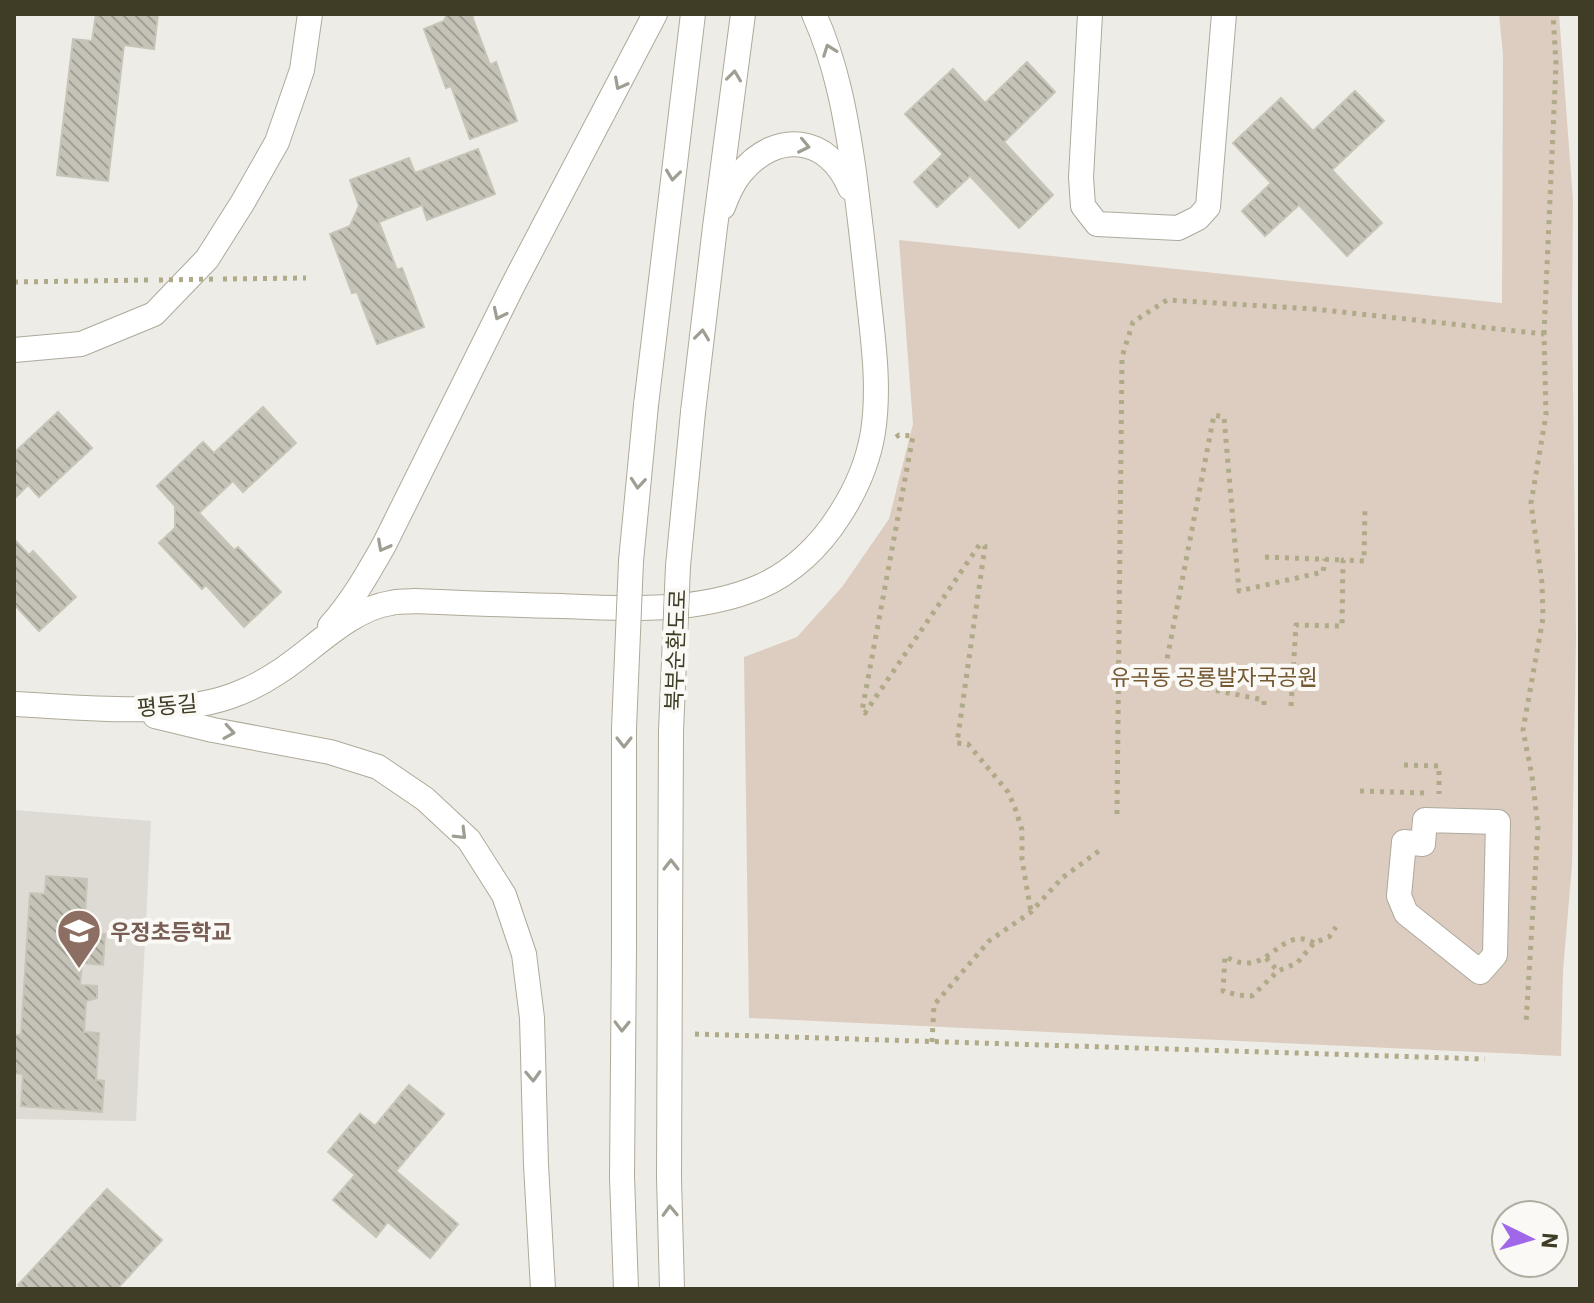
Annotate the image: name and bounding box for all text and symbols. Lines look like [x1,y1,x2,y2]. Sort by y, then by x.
one-way arrow [822,44,838,58]
one-way arrow [725,70,742,83]
one-way arrow [615,75,630,90]
one-way arrow [797,137,811,154]
one-way arrow [665,168,682,182]
one-way arrow [493,305,509,320]
one-way arrow [693,328,710,341]
one-way arrow [630,477,647,490]
one-way arrow [377,538,393,552]
street label: 북부순환도로 [658,589,692,711]
park label: 유곡동 공룡발자국공원 [1110,662,1318,691]
street label: 평동길 [135,688,199,722]
one-way arrow [222,723,236,740]
one-way arrow [615,736,633,749]
one-way arrow [452,824,466,839]
one-way arrow [662,858,680,871]
school or university icon: 우정초등학교 [55,907,103,970]
place label: 우정초등학교 [110,917,231,946]
one-way arrow [614,1020,631,1033]
one-way arrow [525,1070,542,1083]
north arrow [1490,1199,1570,1279]
one-way arrow [661,1204,678,1217]
text: N [1535,1232,1566,1250]

